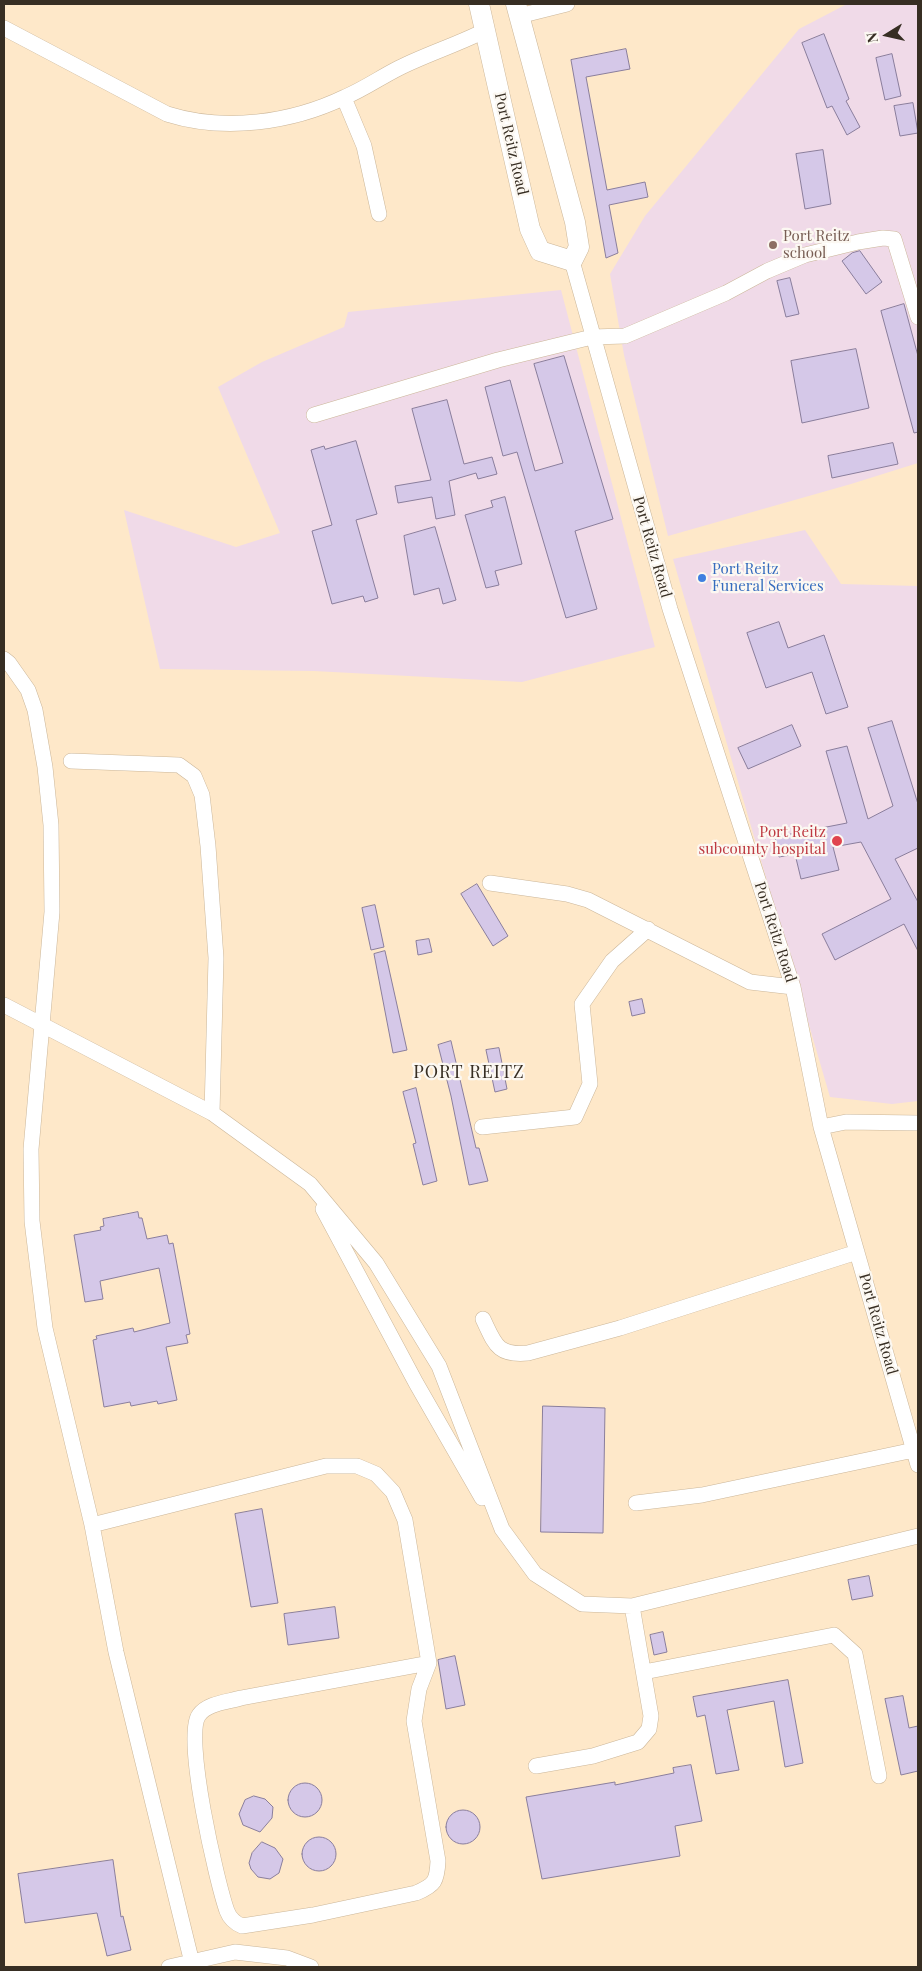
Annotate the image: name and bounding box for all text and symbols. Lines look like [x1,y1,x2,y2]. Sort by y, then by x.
north arrow [862,10,912,60]
text: N [862,31,882,44]
street label: Port Reitz Road [490,91,532,197]
place label: Port Reitz school [783,227,850,262]
marker: Port Reitz school [767,239,779,251]
street label: Port Reitz Road [629,494,675,600]
place label: Port Reitz Funeral Services [712,560,824,595]
marker: Port Reitz Funeral Services [696,572,708,584]
place label: Port Reitz subcounty hospital [698,823,826,858]
marker: Port Reitz subcounty hospital [830,834,844,848]
street label: Port Reitz Road [750,879,800,985]
district label: PORT REITZ [412,1061,526,1083]
street label: Port Reitz Road [855,1271,901,1377]

